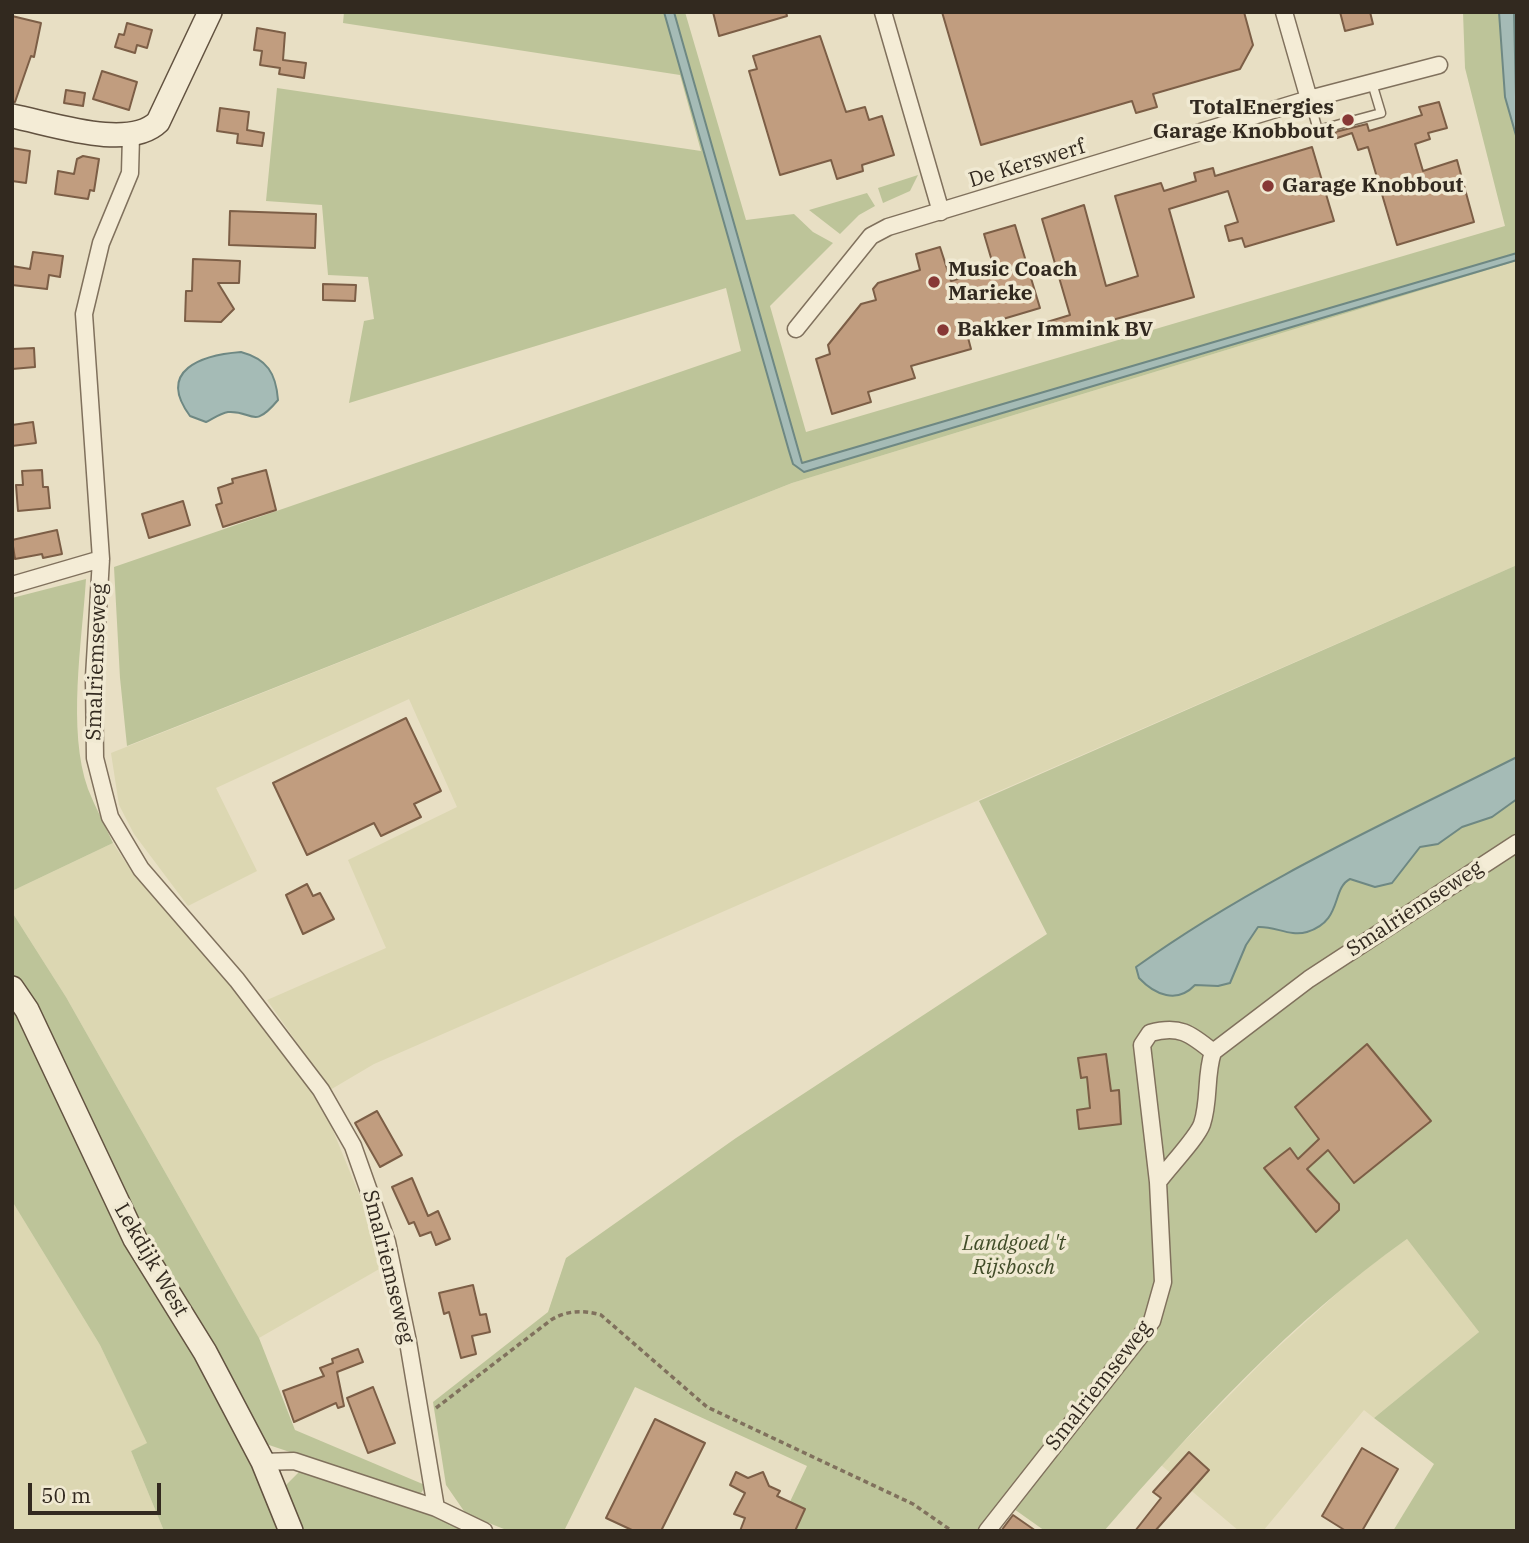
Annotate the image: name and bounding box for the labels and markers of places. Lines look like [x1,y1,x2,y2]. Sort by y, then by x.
place label: TotalEnergies Garage Knobbout [1153,95,1334,145]
marker: TotalEnergies Garage Knobbout [1340,112,1356,128]
place label: Garage Knobbout [1282,173,1463,199]
marker: Garage Knobbout [1260,178,1276,194]
place label: Music Coach Marieke [948,257,1077,307]
marker: Music Coach Marieke [926,274,942,290]
place label: Bakker Immink BV [957,317,1153,343]
marker: Bakker Immink BV [935,322,951,338]

